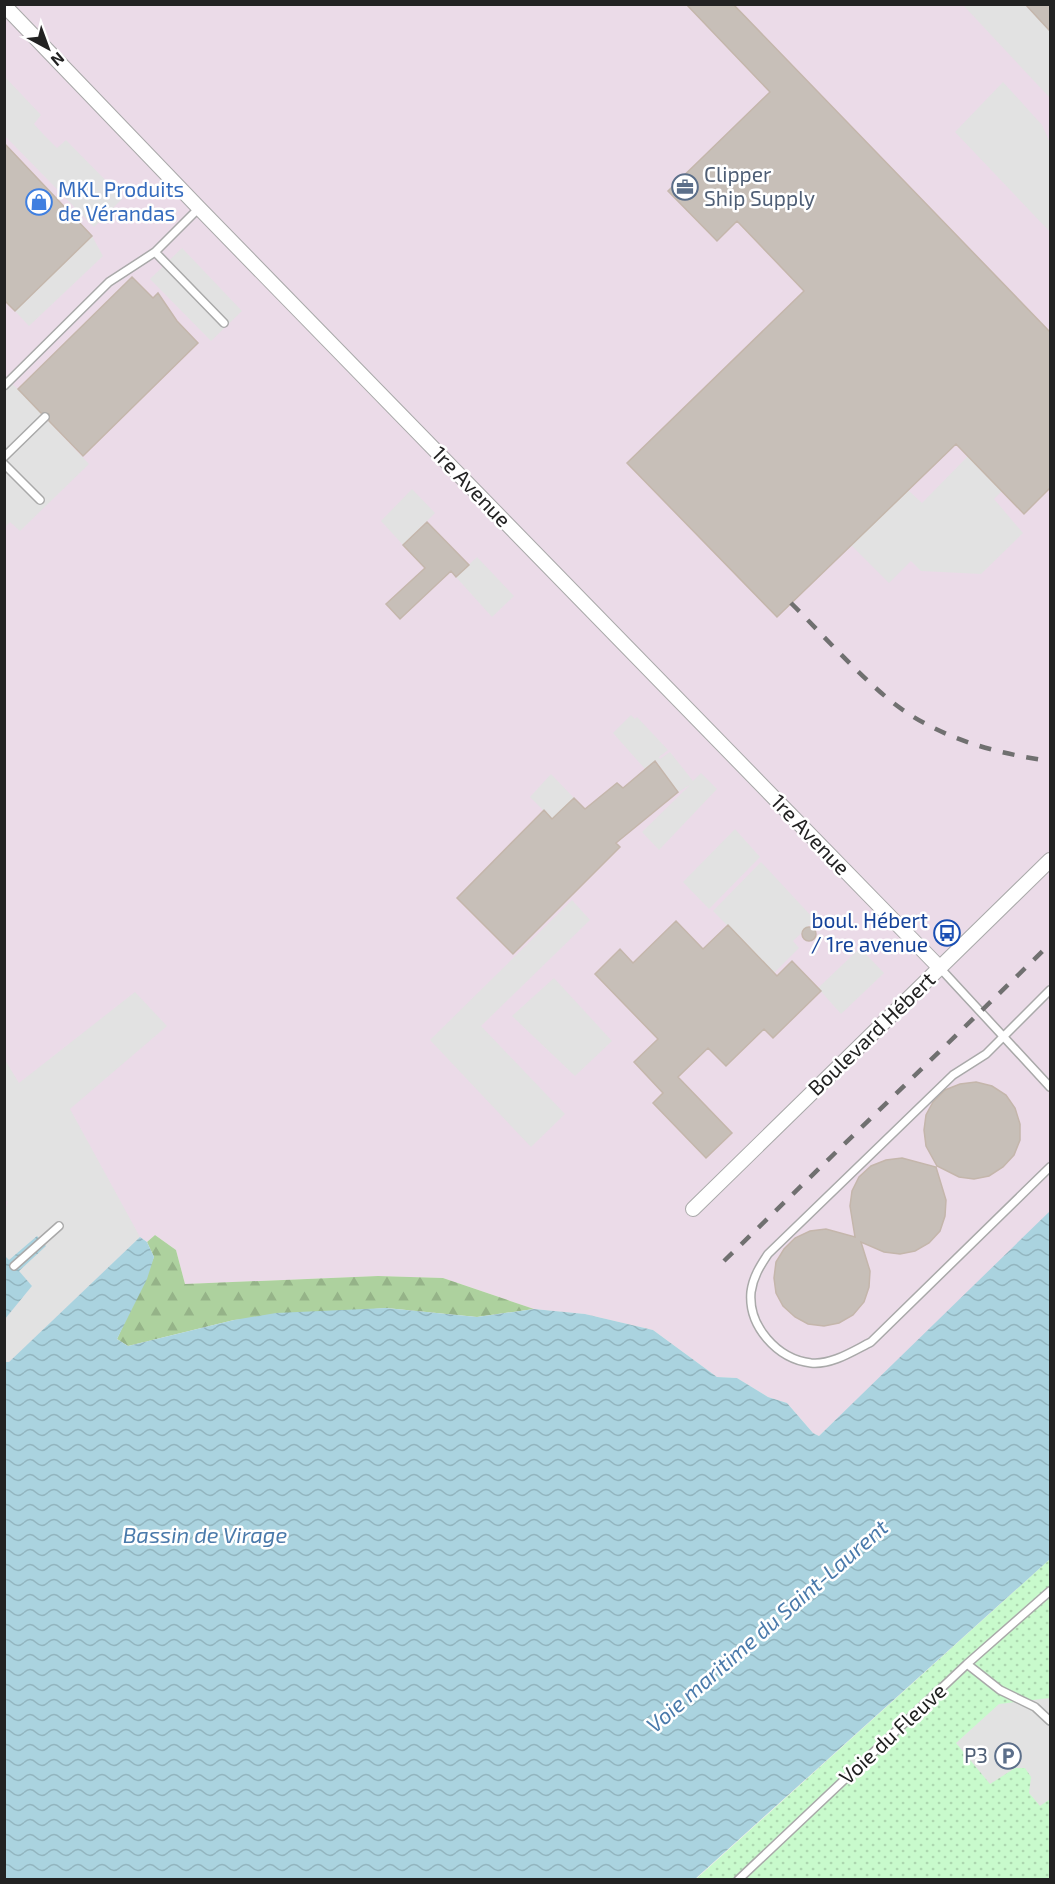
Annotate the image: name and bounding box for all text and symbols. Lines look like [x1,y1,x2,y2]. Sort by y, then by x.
north arrow [18,18,78,78]
text: N [48,49,69,71]
place label: Clipper Ship Supply [704,161,815,210]
office icon: Clipper Ship Supply [670,172,700,202]
place label: MKL Produits de Vérandas [58,176,184,225]
shop icon: MKL Produits de Vérandas [24,187,54,217]
street label: 1re Avenue [428,440,517,531]
street label: 1re Avenue [767,788,856,879]
place label: boul. Hébert / 1re avenue [811,907,928,956]
bus stop icon: boul. Hébert / 1re avenue [932,918,962,948]
street label: Boulevard Hébert [802,966,940,1100]
water label: Voie maritime du Saint-Laurent [640,1513,893,1737]
water label: Bassin de Virage [123,1521,287,1547]
street label: Voie du Fleuve [833,1677,951,1789]
parking icon: P3 [993,1741,1023,1771]
place label: P3 [964,1742,988,1767]

